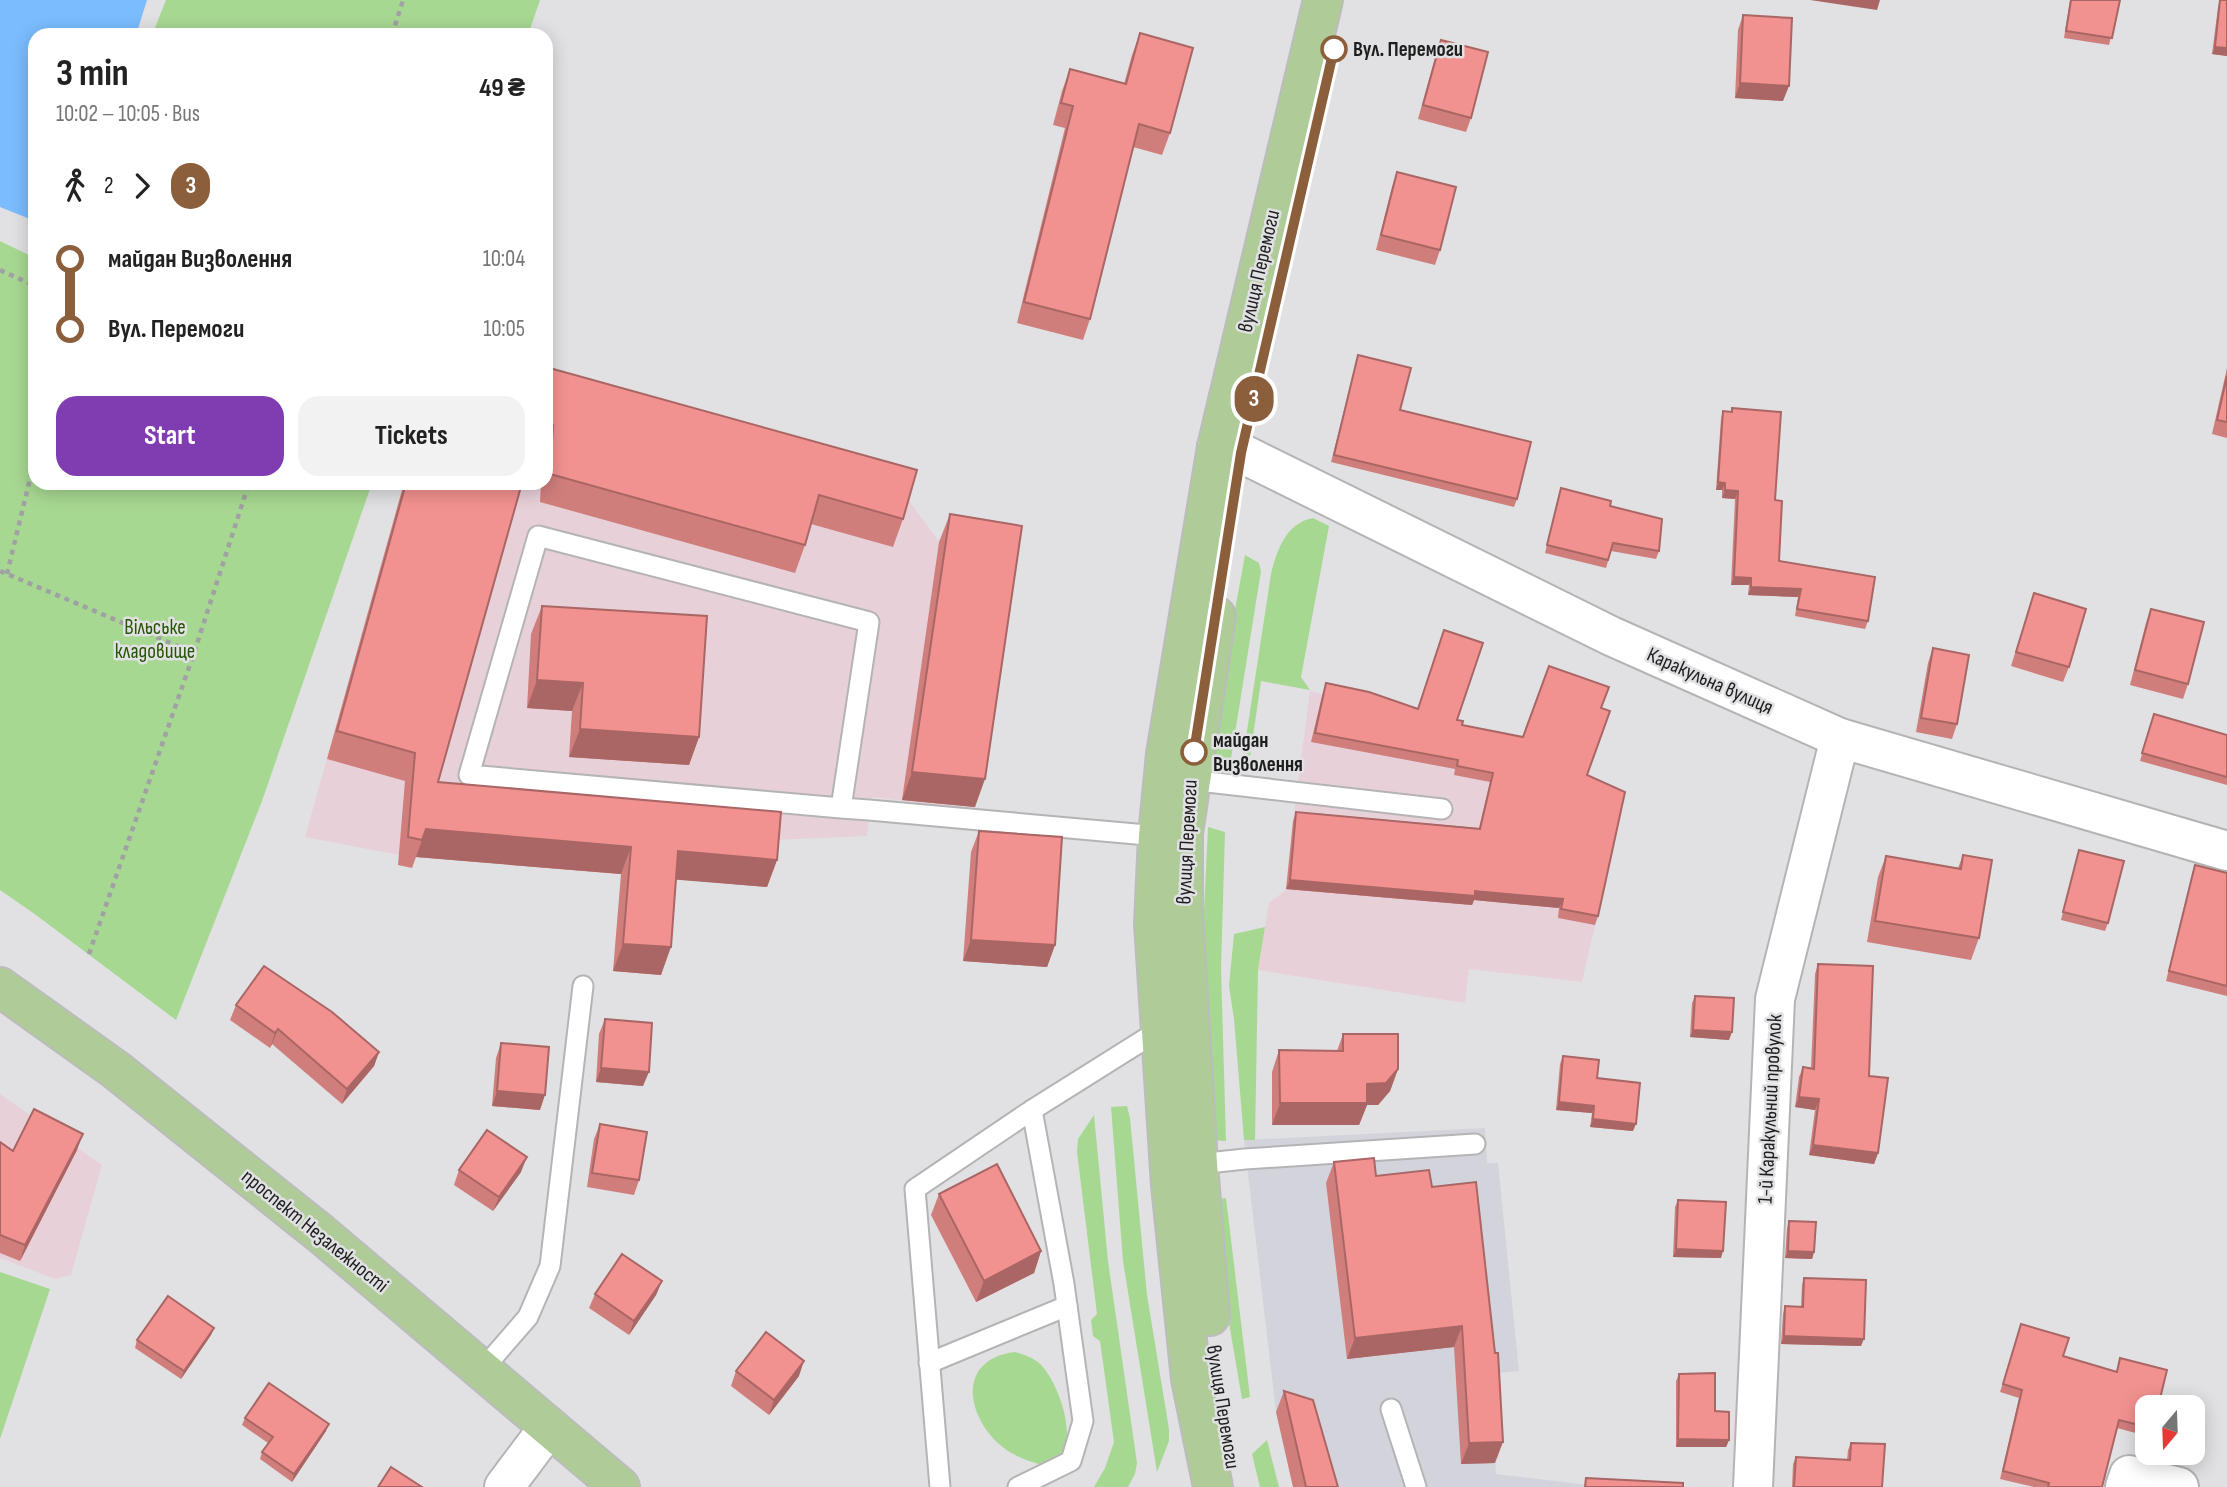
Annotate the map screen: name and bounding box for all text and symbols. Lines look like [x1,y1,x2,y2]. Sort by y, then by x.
marker: Вул. Перемоги [1321,36,1347,62]
place label: Вул. Перемоги [1353,37,1463,62]
text: 3 min [56,51,129,96]
text: 49 ₴ [479,73,525,104]
text: 10:02 – 10:05 · Bus [56,100,200,128]
icon: walk [56,167,94,205]
icon: forward [123,167,161,205]
text: 3 [185,171,196,200]
text: 2 [104,172,113,200]
street label: вулиця Перемоги [1233,207,1285,335]
text: майдан Визволення [108,244,292,275]
text: 10:04 [483,245,525,273]
text: Вул. Перемоги [108,314,244,345]
text: 10:05 [483,315,525,343]
line badge: 3 [1231,376,1277,422]
text: 3 [1249,384,1259,413]
button: Start [56,396,284,476]
button: Tickets [298,396,525,476]
park label: Вільське кладовище [115,615,195,664]
street label: Каракульна вулиця [1643,642,1777,720]
place label: майдан Визволення [1213,728,1303,777]
marker: майдан Визволення [1181,739,1207,765]
street label: вулиця Перемоги [1171,779,1203,905]
street label: 1-й Каракульний провулок [1753,1014,1787,1204]
street label: проспект Незалежності [236,1164,394,1298]
street label: вулиця Перемоги [1201,1343,1245,1471]
north arrow [2135,1395,2205,1465]
map controls [2135,1395,2205,1465]

